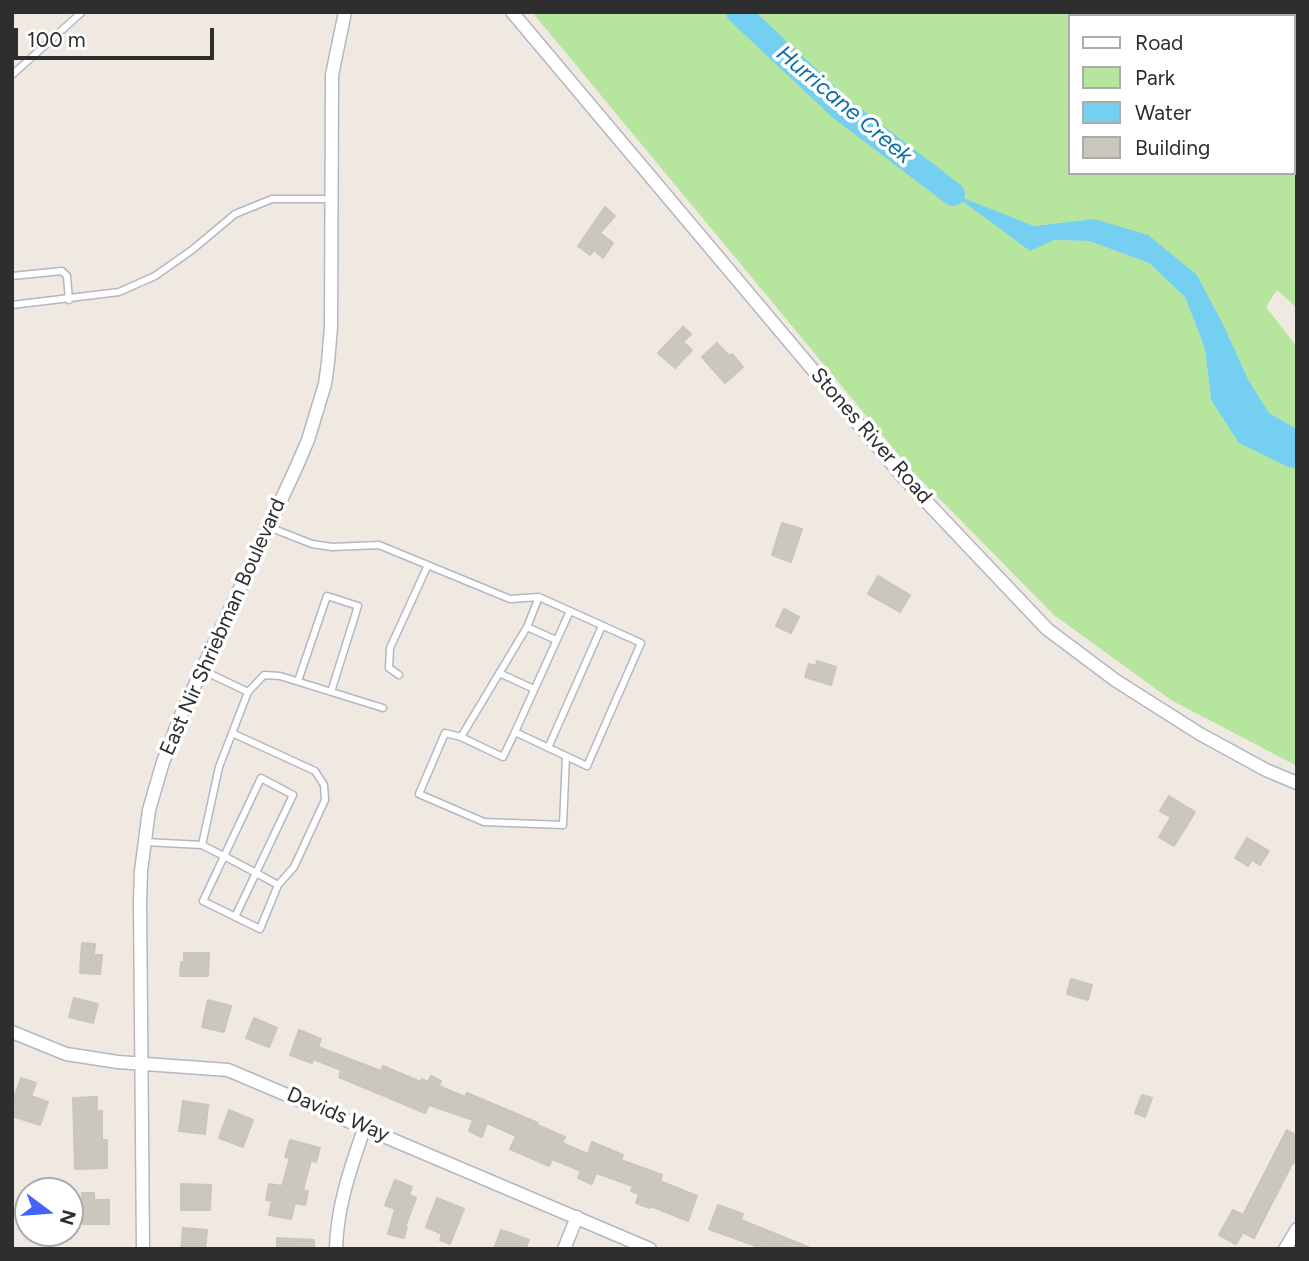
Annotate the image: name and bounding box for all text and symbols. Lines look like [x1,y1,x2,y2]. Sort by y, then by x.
scale bar [18,14,217,58]
legend [1068,14,1295,175]
text: 100 m [27,27,86,52]
text: Road [1135,30,1183,55]
water label: Hurricane Creek [770,40,918,170]
text: Park [1135,65,1175,90]
text: Water [1135,100,1191,125]
text: Building [1135,135,1210,160]
street label: Stones River Road [805,363,937,509]
street label: East Nir Shriebman Boulevard [155,495,291,759]
street label: Davids Way [283,1082,393,1148]
north arrow [14,1177,84,1247]
text: N [55,1207,81,1228]

